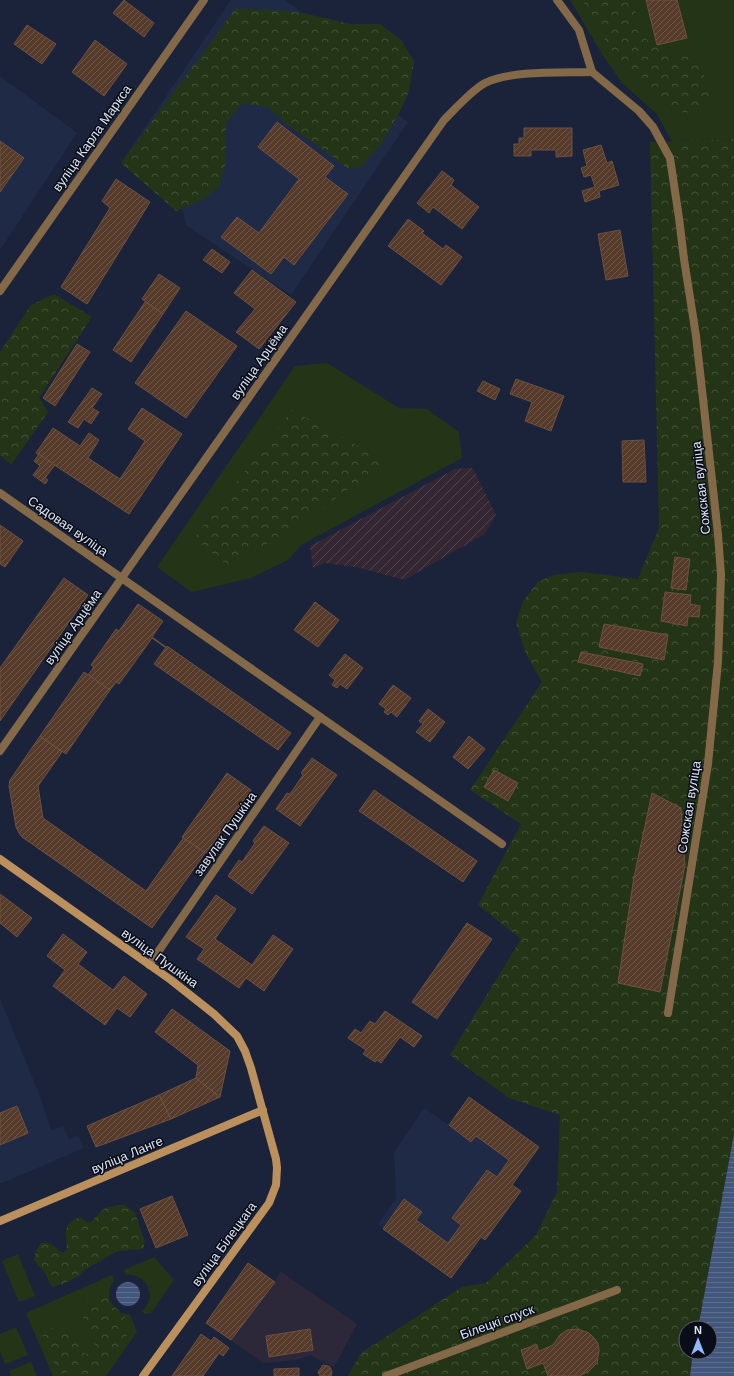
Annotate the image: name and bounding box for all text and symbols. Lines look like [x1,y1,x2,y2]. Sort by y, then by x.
street label: вуліца Карла Маркса [50,81,135,194]
street label: вуліца Арцёма [228,321,291,402]
street label: Сожская вуліца [689,440,713,535]
street label: Садовая вуліца [25,493,112,560]
street label: вуліца Арцёма [42,586,105,667]
street label: Сожская вуліца [674,759,704,854]
street label: завулак Пушкіна [190,788,260,879]
street label: вуліца Пушкіна [119,925,202,991]
street label: вуліца Ланге [89,1133,165,1177]
street label: вуліца Білецкага [188,1198,260,1289]
street label: Білецкі спуск [458,1302,536,1342]
north arrow [678,1320,718,1360]
text: N [694,1324,702,1336]

